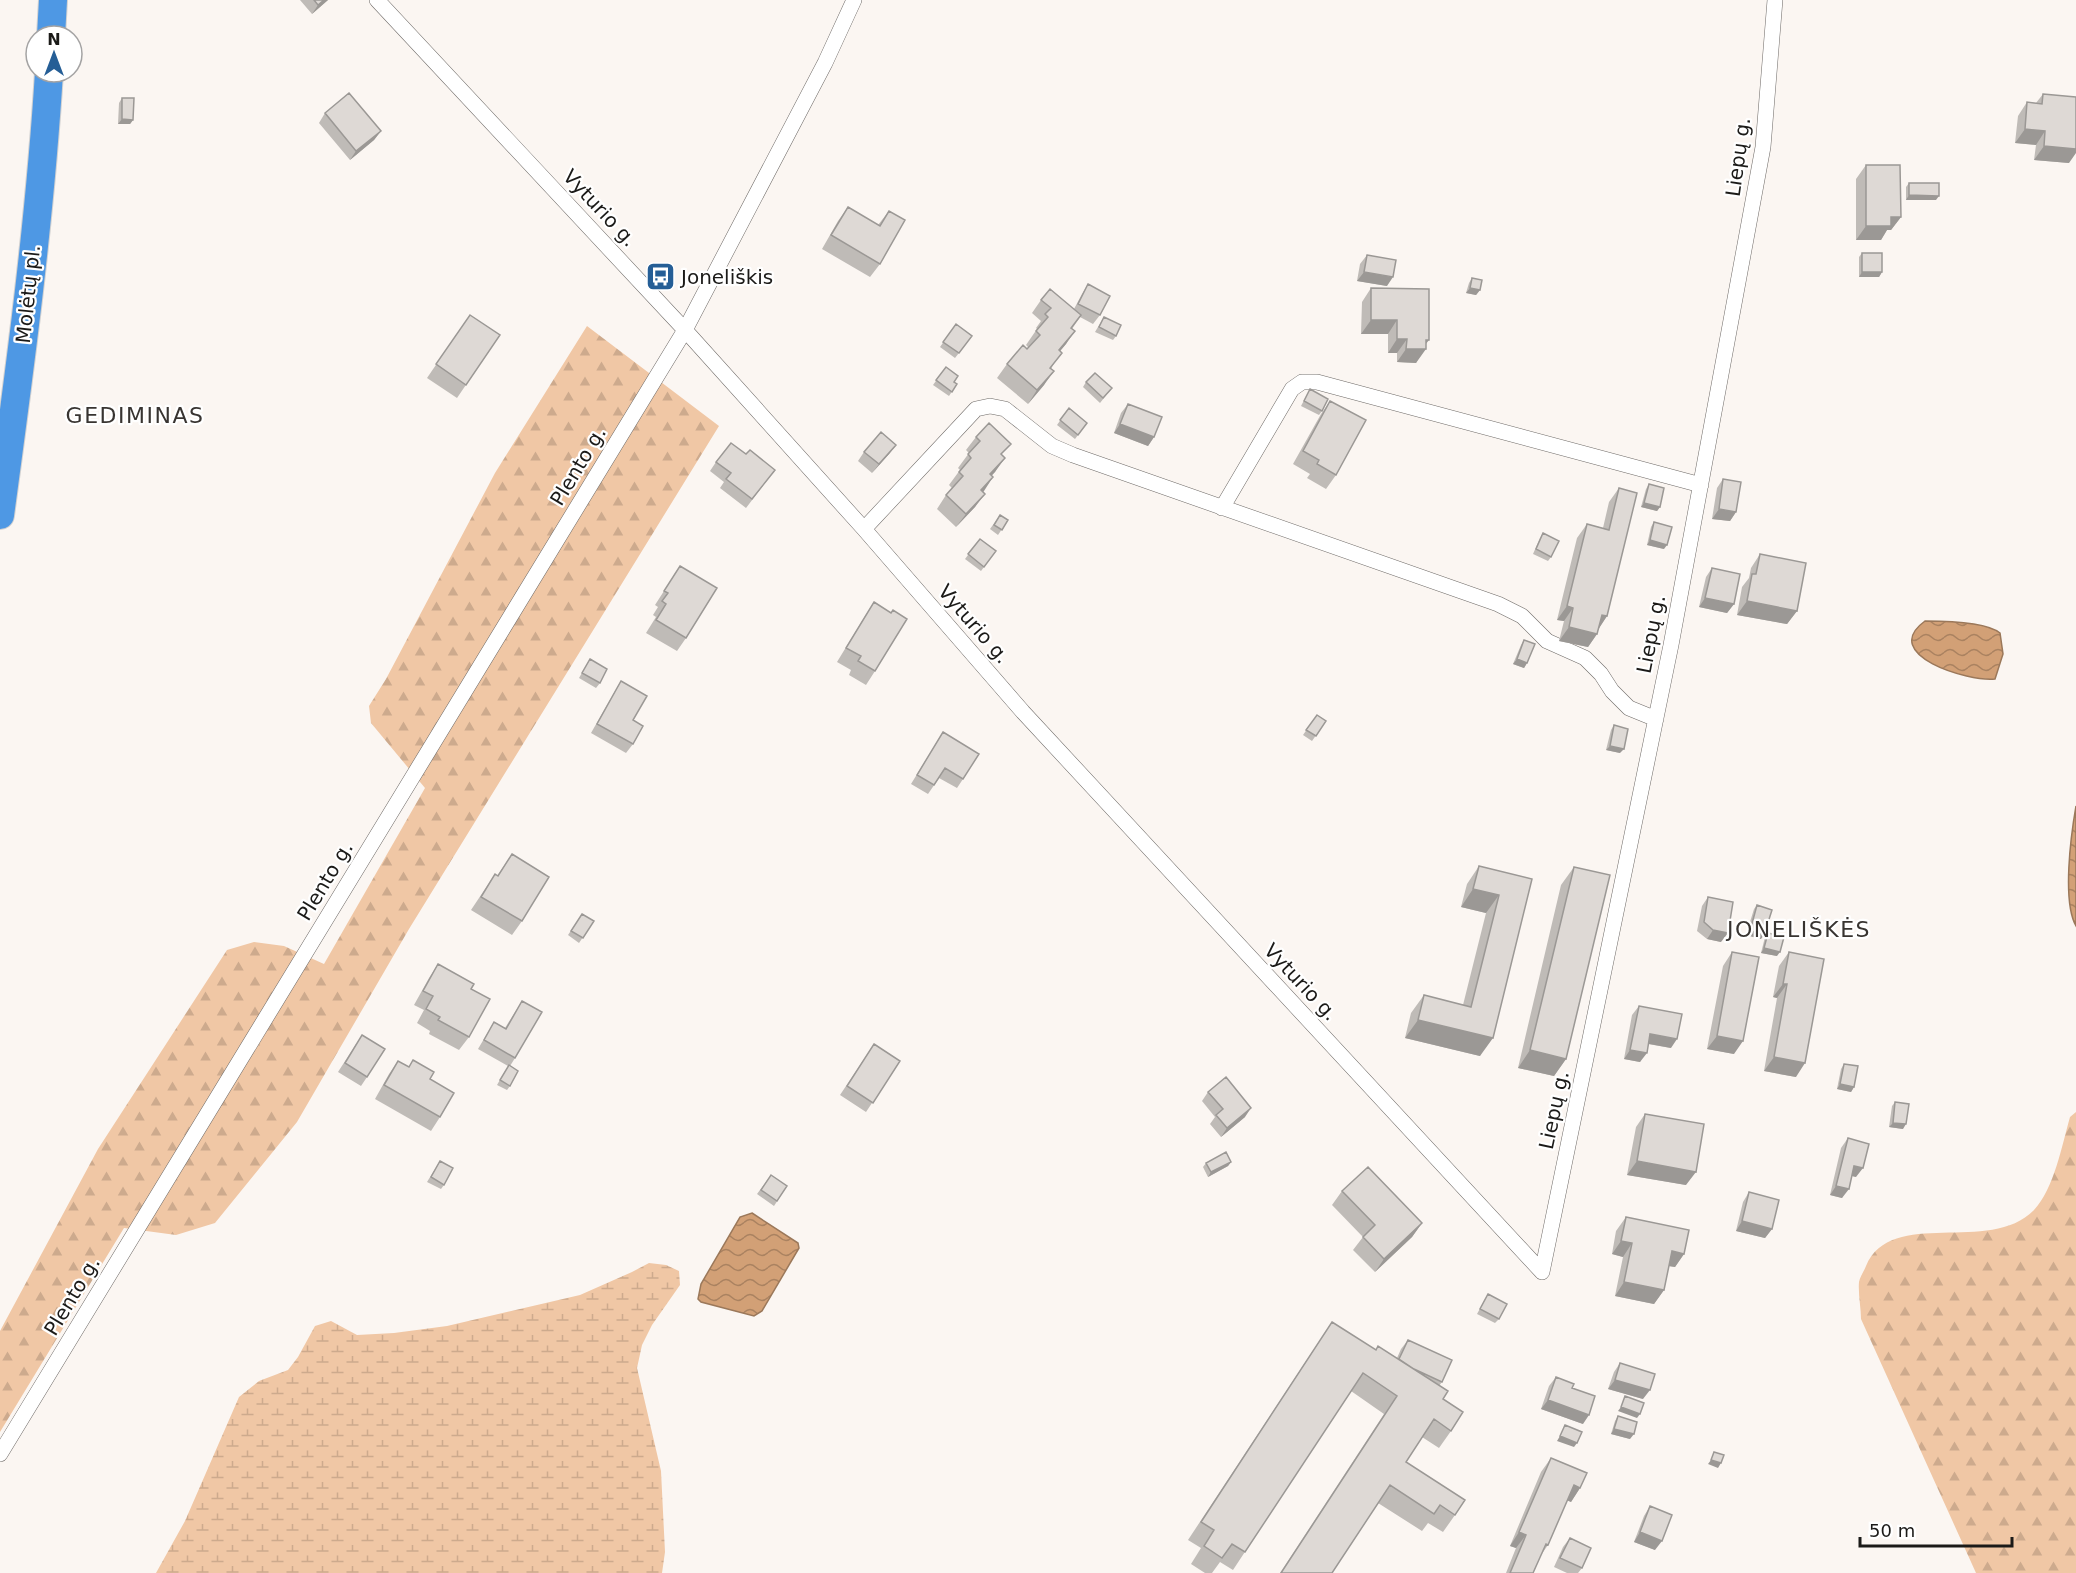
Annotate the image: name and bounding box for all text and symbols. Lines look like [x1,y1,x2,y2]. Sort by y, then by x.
north arrow [24,24,84,84]
text: N [47,30,61,49]
street label: Liepų g. [1721,116,1755,198]
street label: Vyturio g. [558,164,642,252]
street label: Molėtų pl. [11,244,45,344]
bus stop icon: Joneliškis [644,261,676,293]
place label: Joneliškis [679,265,773,289]
district label: GEDIMINAS [66,403,204,428]
street label: Plento g. [545,422,611,510]
street label: Vyturio g. [933,580,1015,668]
street label: Liepų g. [1632,593,1670,675]
street label: Plento g. [292,837,358,925]
district label: JONELIŠKĖS [1725,917,1871,942]
street label: Vyturio g. [1259,938,1343,1026]
street label: Liepų g. [1534,1068,1574,1152]
street label: Plento g. [39,1252,105,1340]
scale bar [1860,1510,2012,1548]
text: 50 m [1869,1520,1915,1541]

